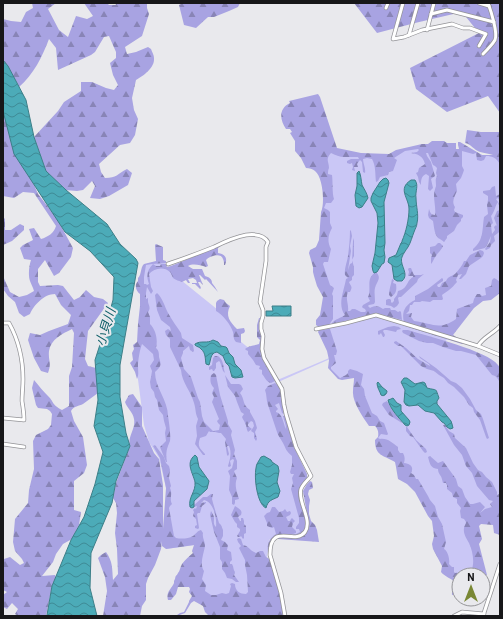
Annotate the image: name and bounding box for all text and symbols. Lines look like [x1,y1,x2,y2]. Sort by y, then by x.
water label: 小貝川 [92,304,119,348]
north arrow [451,567,491,607]
text: N [467,570,475,583]

